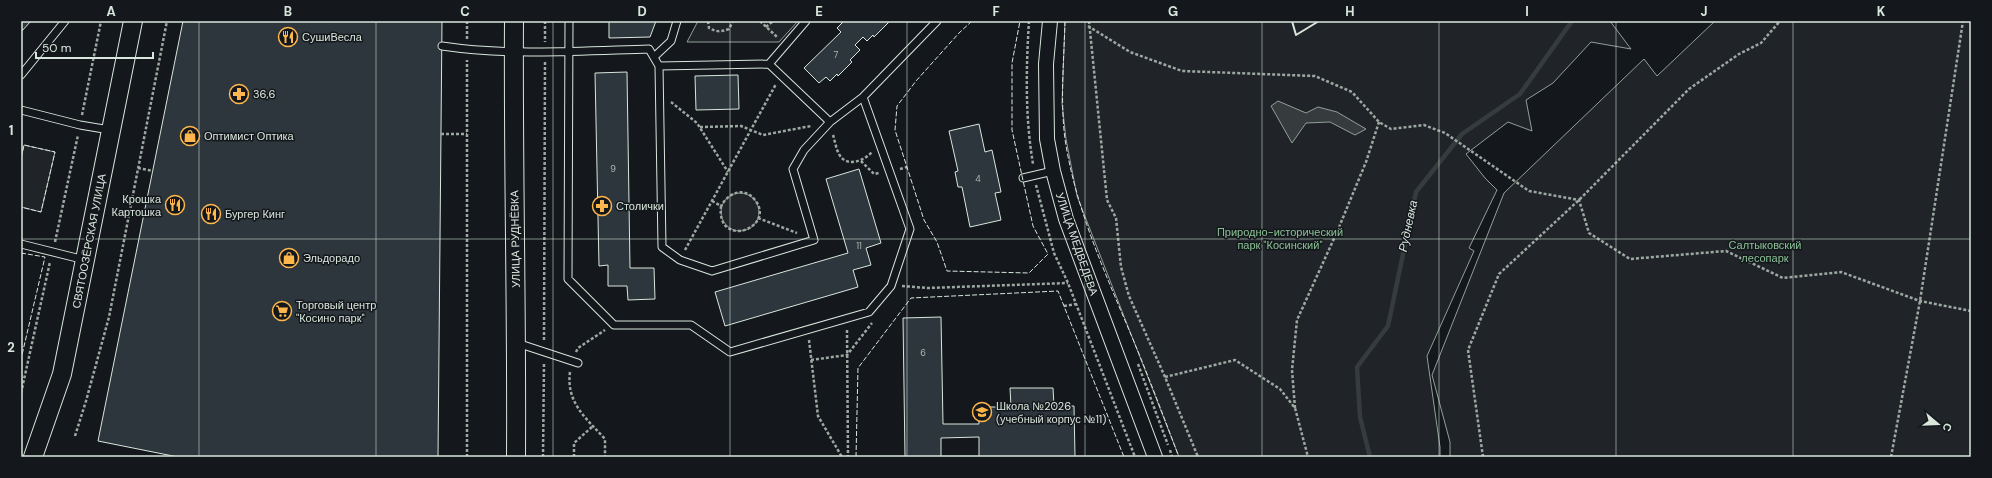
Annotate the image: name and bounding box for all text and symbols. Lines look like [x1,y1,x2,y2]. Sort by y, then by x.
text: A [106,3,116,20]
text: B [284,3,292,20]
text: C [460,3,470,20]
text: D [637,3,647,20]
text: E [815,3,823,20]
text: F [992,3,1000,20]
text: G [1168,3,1178,20]
text: H [1345,3,1355,20]
text: I [1525,3,1529,20]
text: J [1700,3,1708,20]
text: K [1877,3,1886,20]
restaurant icon: СушиВесла [277,26,299,48]
place label: СушиВесла [302,30,363,44]
scale bar [36,34,153,60]
text: 50 m [42,40,71,56]
house number: 7 [834,49,839,61]
pharmacy icon: 36,6 [228,83,250,105]
place label: 36,6 [253,87,275,101]
text: 1 [9,122,13,139]
shop icon: Оптимист Оптика [179,125,201,147]
place label: Оптимист Оптика [204,129,295,143]
house number: 9 [610,163,616,175]
street label: СВЯТООЗЁРСКАЯ УЛИЦА [69,172,109,310]
house number: 4 [975,173,981,185]
street label: УЛИЦА РУДНЁВКА [507,189,523,288]
street label: УЛИЦА МЕДВЕДЕВА [1053,191,1101,298]
place label: Крошка Картошка [112,192,162,219]
restaurant icon: Крошка Картошка [164,194,186,216]
pharmacy icon: Столички [591,195,613,217]
water label: Рудневка [1395,198,1421,253]
place label: Столички [616,199,664,213]
restaurant icon: Бургер Кинг [200,203,222,225]
place label: Бургер Кинг [225,207,285,221]
park label: Природно-исторический парк "Косинский" [1217,225,1343,252]
park label: Салтыковский лесопарк [1729,238,1801,265]
house number: 11 [856,240,862,252]
shop icon: Эльдорадо [278,247,300,269]
place label: Эльдорадо [303,251,360,265]
place label: Торговый центр "Косино парк" [296,298,376,325]
supermarket icon: Торговый центр "Косино парк" [271,300,293,322]
text: 2 [7,339,15,356]
house number: 6 [920,347,926,359]
place label: Школа №2026 (учебный корпус №11) [996,399,1106,426]
school or university icon: Школа №2026 (учебный корпус №11) [971,401,993,423]
north arrow [1918,404,1958,444]
text: С [1940,421,1955,433]

